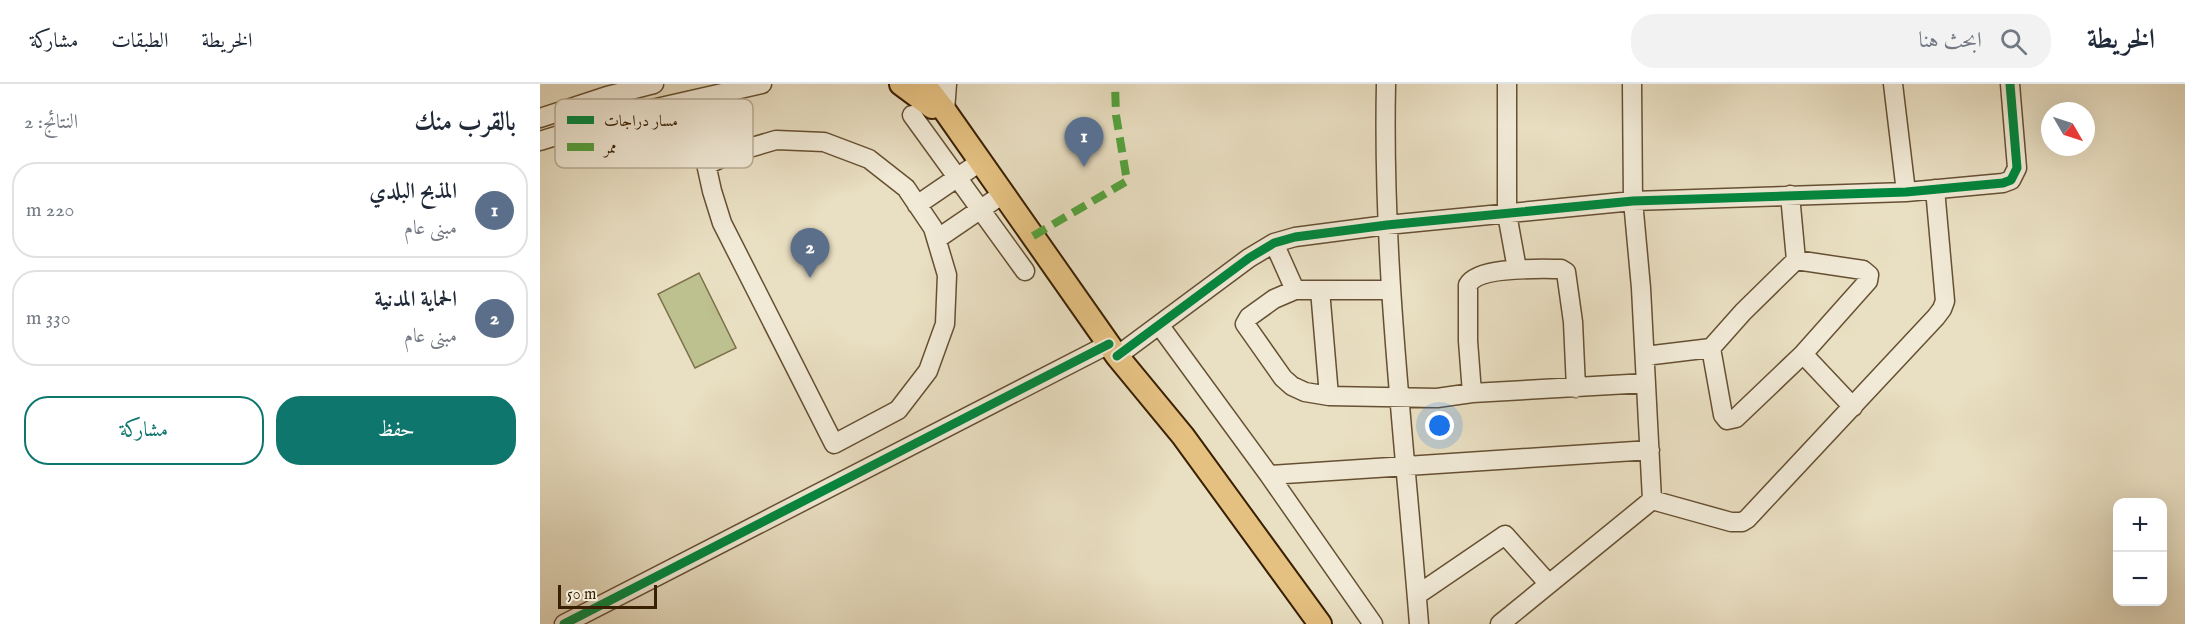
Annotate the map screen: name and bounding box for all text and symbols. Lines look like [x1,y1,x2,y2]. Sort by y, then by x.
search box [1631,14,2051,68]
text: الخريطة [2087,23,2155,58]
icon: search [1997,25,2030,58]
text: ابحث هنا [1918,27,1982,55]
text: مشاركة [30,28,78,55]
text: الطبقات [111,28,168,55]
text: الخريطة [201,28,253,55]
legend [555,99,753,168]
north arrow [2041,102,2095,156]
text: بالقرب منك [414,106,516,139]
text: النتائج: 2 [24,110,78,135]
text: مسار دراجات [604,112,678,132]
pin: 1 [1064,118,1104,167]
text: ممر [602,139,617,159]
text: المذبح البلدي [369,178,457,206]
text: 220 m [26,198,74,223]
text: 1 [491,198,498,223]
text: مبنى عام [404,216,457,241]
pin: 2 [790,228,830,278]
text: الحماية المدنية [375,286,457,314]
text: 330 m [26,306,71,331]
text: 2 [490,306,499,331]
text: مبنى عام [404,324,457,349]
button: مشاركة [24,396,264,465]
button: حفظ [276,396,516,465]
your location [1425,411,1454,440]
map controls [2113,498,2167,606]
button: + [2113,498,2167,552]
button: − [2113,552,2167,606]
scale bar [558,582,657,610]
text: 50 m [567,585,596,605]

